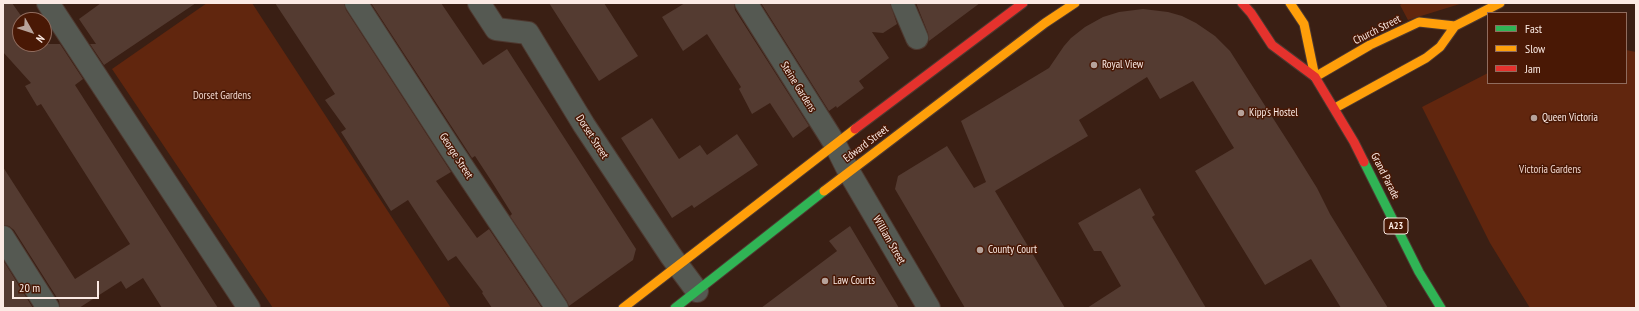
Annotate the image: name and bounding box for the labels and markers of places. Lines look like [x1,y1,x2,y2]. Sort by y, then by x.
place label: Royal View [1102,58,1143,72]
marker: Royal View [1089,60,1099,70]
place label: Kipp's Hostel [1249,106,1298,120]
marker: Kipp's Hostel [1236,108,1246,118]
place label: Queen Victoria [1542,111,1598,125]
marker: Queen Victoria [1529,113,1539,123]
place label: County Court [988,243,1037,257]
marker: County Court [975,245,985,255]
place label: Law Courts [833,274,875,288]
marker: Law Courts [820,276,830,286]

